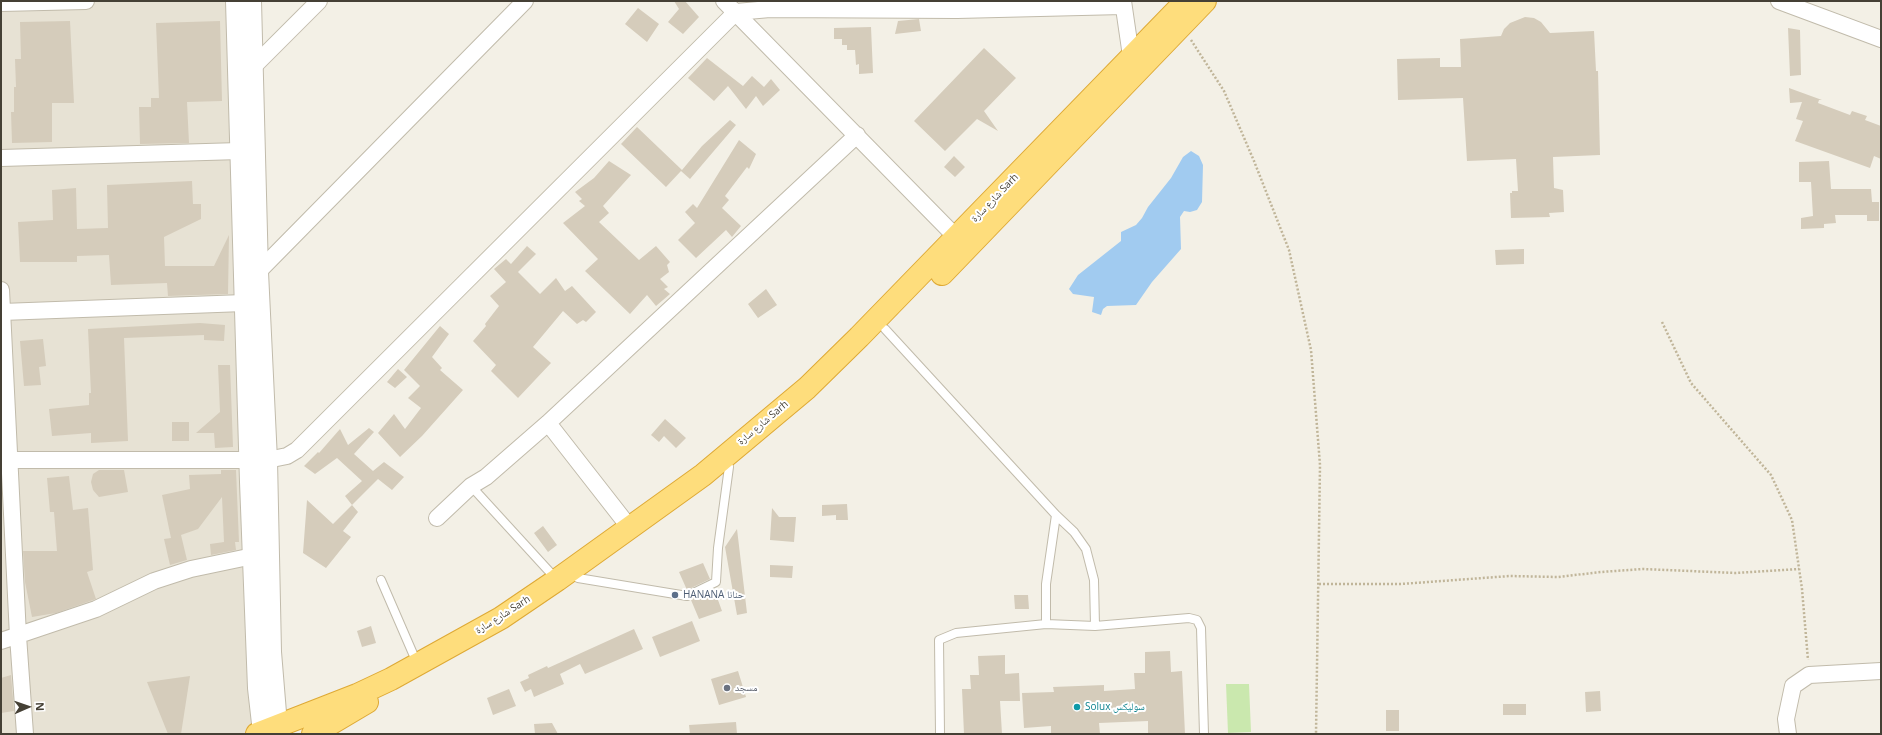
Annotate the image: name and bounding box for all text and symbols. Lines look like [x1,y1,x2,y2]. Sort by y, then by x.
street label: شارع سارة Sarh [969,171,1021,225]
street label: شارع سارة Sarh [735,398,791,448]
place label: HANANA حنانا [683,589,744,601]
marker: HANANA حنانا [670,590,680,600]
street label: شارع سارة Sarh [473,593,533,637]
place label: مسجد [735,682,758,694]
marker: مسجد [722,683,732,693]
north arrow [8,687,48,727]
place label: Solux سوليكس [1085,701,1145,713]
text: N [33,702,48,711]
marker: Solux سوليكس [1072,702,1082,712]

